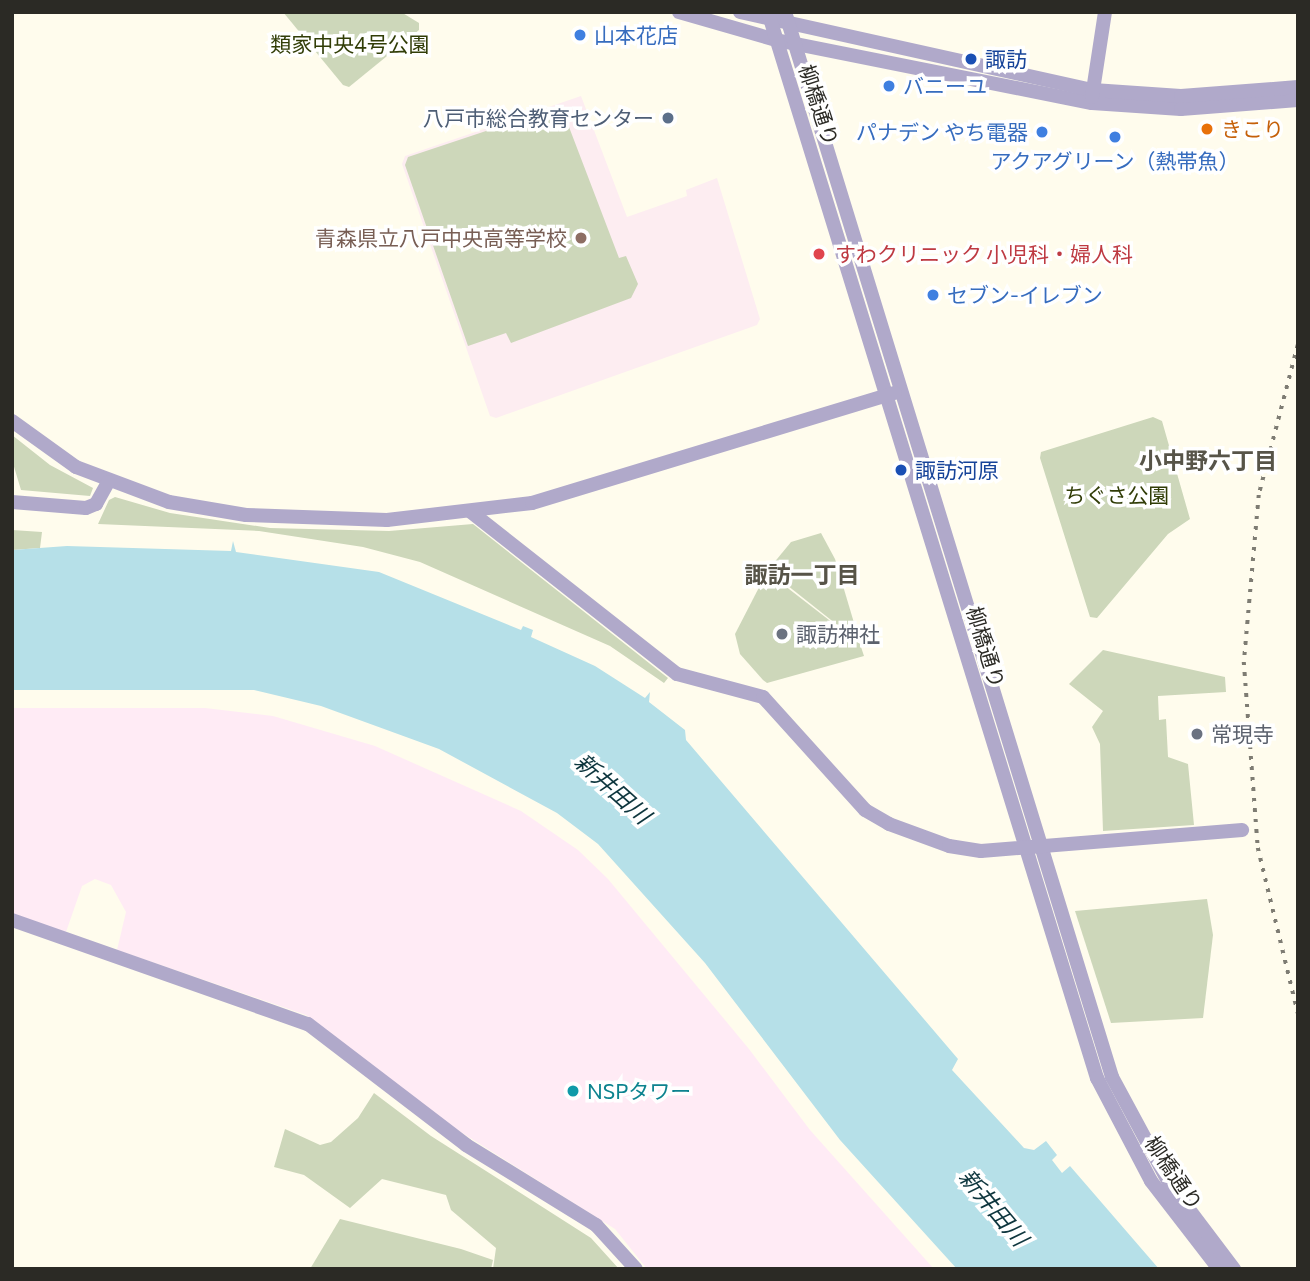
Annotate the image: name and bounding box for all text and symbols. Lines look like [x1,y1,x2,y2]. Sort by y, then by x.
place label: 山本花店 [594,22,678,48]
marker: 山本花店 [572,27,588,43]
park label: 類家中央4号公園 [270,31,430,57]
place label: 諏訪 [985,46,1027,72]
marker: 諏訪 [963,51,979,67]
street label: 柳橋通り [794,61,844,149]
place label: バニーユ [903,73,987,99]
marker: バニーユ [881,78,897,94]
place label: 八戸市総合教育センター [423,105,654,131]
marker: 八戸市総合教育センター [660,110,676,126]
place label: きこり [1221,116,1284,142]
place label: パナデン やち電器 [856,119,1028,145]
marker: きこり [1199,121,1215,137]
marker: パナデン やち電器 [1034,124,1050,140]
marker: アクアグリーン（熱帯魚） [1107,129,1123,145]
place label: アクアグリーン（熱帯魚） [989,148,1241,174]
place label: 青森県立八戸中央高等学校 [315,225,567,251]
marker: 青森県立八戸中央高等学校 [573,230,589,246]
place label: すわクリニック 小児科・婦人科 [835,241,1133,267]
marker: すわクリニック 小児科・婦人科 [809,244,829,264]
place label: セブン-イレブン [947,282,1103,308]
marker: セブン-イレブン [925,287,941,303]
district label: 小中野六丁目 [1139,446,1277,474]
place label: 諏訪河原 [915,457,999,483]
marker: 諏訪河原 [893,462,909,478]
park label: ちぐさ公園 [1065,482,1169,508]
district label: 諏訪一丁目 [745,560,859,588]
street label: 柳橋通り [962,603,1010,691]
place label: 諏訪神社 [796,621,880,647]
marker: 諏訪神社 [774,626,790,642]
place label: 常現寺 [1211,721,1274,747]
marker: 常現寺 [1189,726,1205,742]
water label: 新井田川 [570,747,656,829]
place label: NSPタワー [587,1078,691,1104]
marker: NSPタワー [565,1083,581,1099]
street label: 柳橋通り [1140,1131,1208,1215]
water label: 新井田川 [954,1163,1034,1251]

